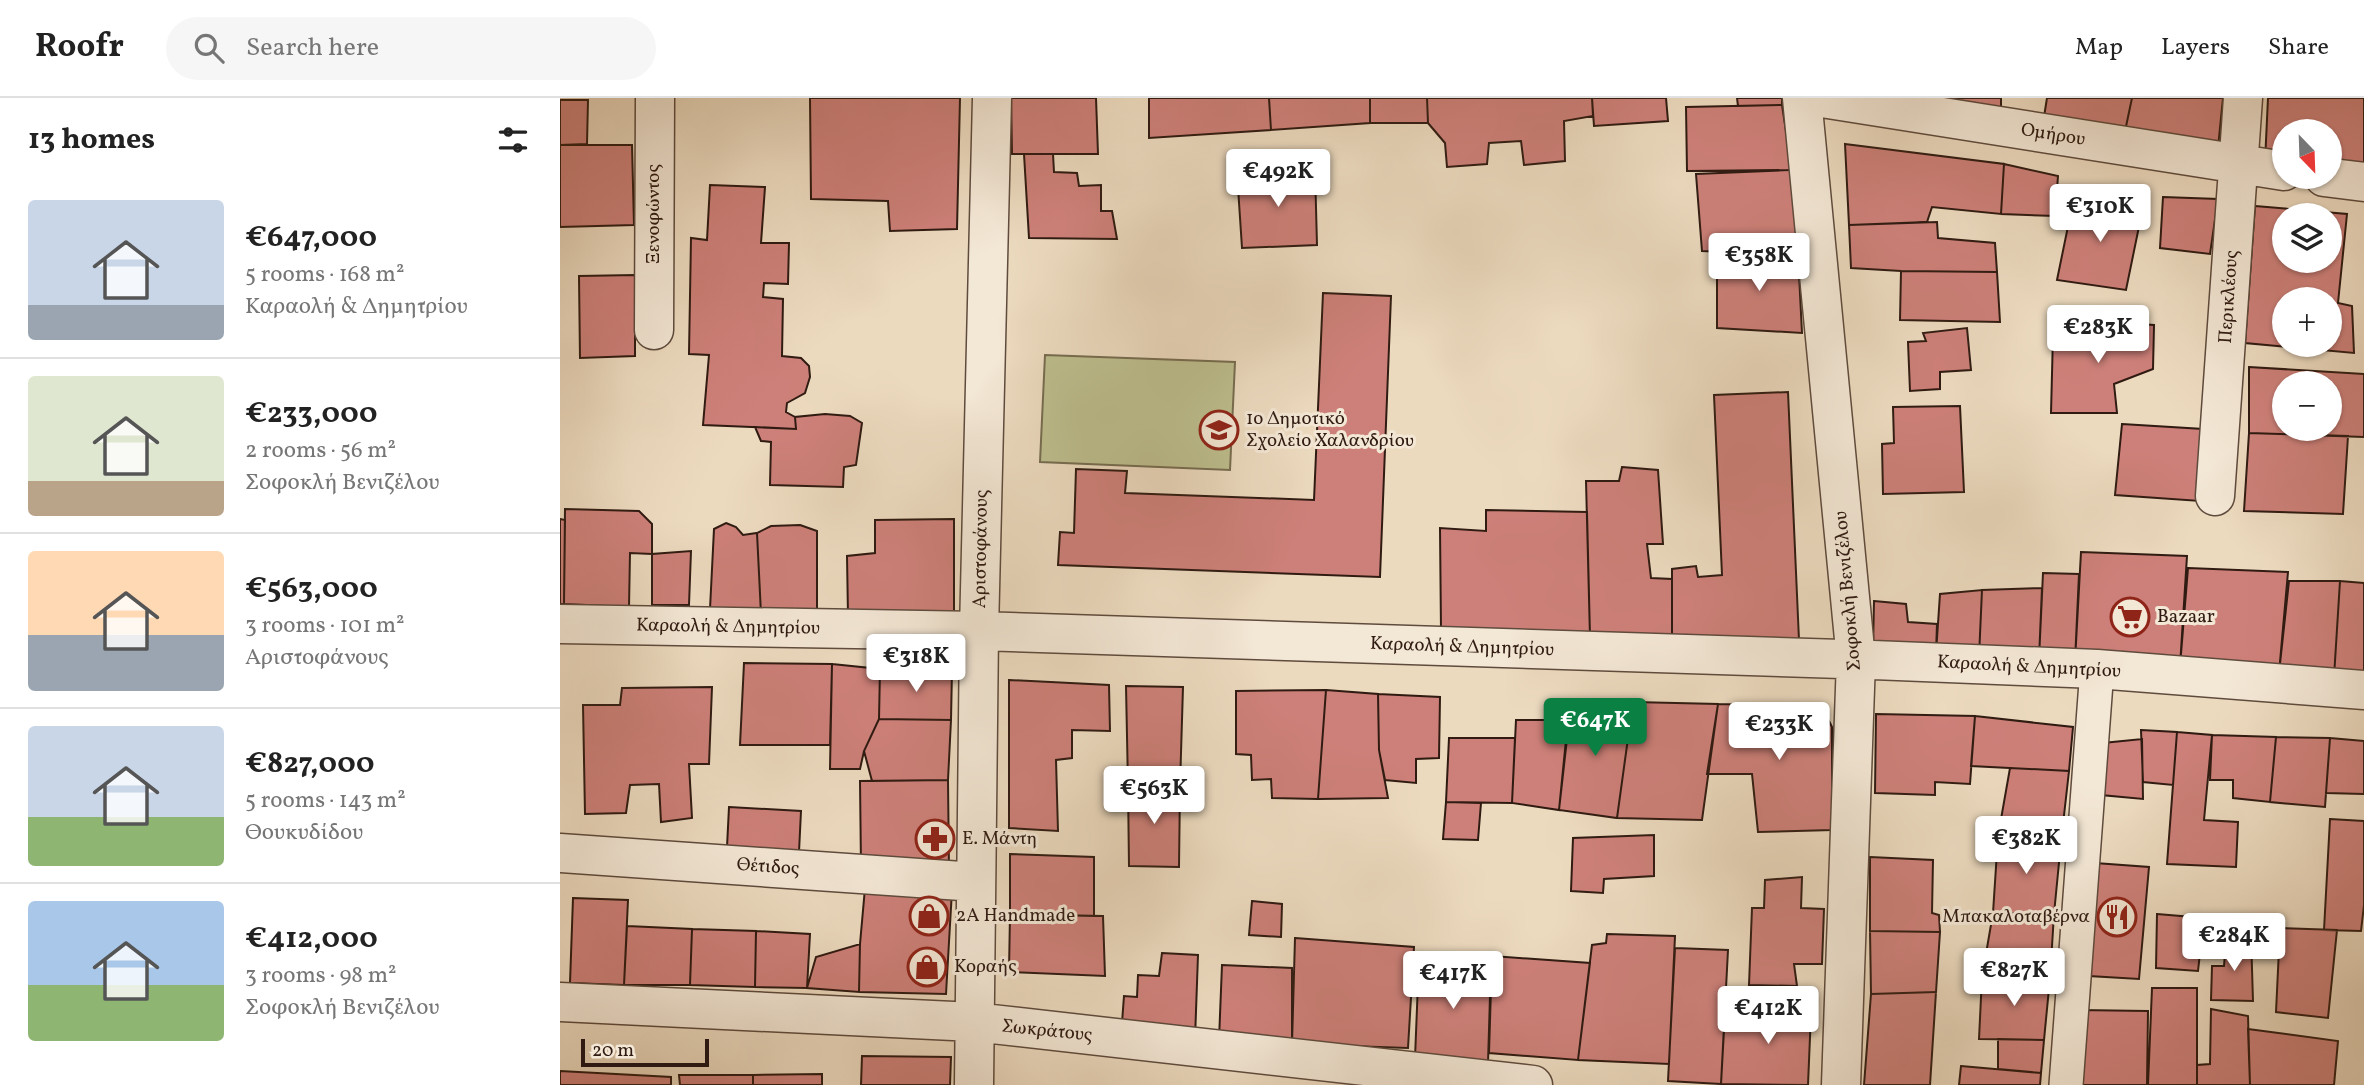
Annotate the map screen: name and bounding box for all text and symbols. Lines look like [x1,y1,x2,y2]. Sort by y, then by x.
search box [166,17,656,80]
text: Roofr [35,25,124,71]
icon: search [190,29,228,67]
text: Search here [246,30,379,66]
text: Map [2075,31,2123,65]
text: Layers [2161,31,2230,65]
text: Share [2268,31,2329,65]
street label: Ομήρου [2019,117,2087,153]
text: 13 homes [28,119,155,161]
north arrow [2272,119,2342,189]
map controls [2272,119,2342,441]
icon: filters [494,121,532,159]
pin: €492K [1229,150,1327,209]
text: €492K [1242,156,1314,188]
street label: Ξενοφώντος [641,164,667,264]
pin: €310K [2051,184,2149,244]
text: €310K [2066,191,2134,223]
button: layers [2272,203,2342,273]
text: €647,000 [245,217,377,259]
icon: home [84,228,168,312]
pin: €358K [1710,234,1808,293]
text: €358K [1725,240,1793,272]
street label: Περικλέους [2213,249,2245,345]
text: 5 rooms · 168 m² [245,259,404,291]
button: + [2272,287,2342,357]
text: Καραολή & Δημητρίου [245,291,468,323]
pin: €283K [2049,306,2147,365]
text: €283K [2063,312,2133,344]
button: − [2272,371,2342,441]
text: €233,000 [245,393,377,435]
icon: home [84,404,168,488]
place label: 1ο Δημοτικό Σχολείο Χαλανδρίου [1246,406,1414,454]
school or university icon: 1ο Δημοτικό Σχολείο Χαλανδρίου [1198,409,1240,451]
text: 2 rooms · 56 m² [245,435,396,467]
text: Σοφοκλή Βενιζέλου [245,467,439,499]
street label: Αριστοφάνους [967,489,995,609]
street label: Σοφοκλή Βενιζέλου [1828,510,1868,672]
text: €563,000 [245,568,378,610]
icon: home [84,579,168,663]
supermarket icon: Bazaar [2109,596,2151,638]
place label: Bazaar [2157,604,2215,630]
text: 3 rooms · 101 m² [245,610,405,642]
street label: Καραολή & Δημητρίου [636,612,820,642]
street label: Καραολή & Δημητρίου [1370,631,1554,663]
pin: €318K [867,634,965,694]
text: €318K [882,641,950,673]
text: Αριστοφάνους [245,642,389,674]
street label: Καραολή & Δημητρίου [1936,649,2122,685]
pin: €647K [1546,698,1644,758]
pin: €233K [1730,702,1828,762]
text: €647K [1560,705,1630,737]
text: €233K [1745,709,1813,741]
text: €827,000 [245,743,374,785]
icon: home [84,754,168,838]
pin: €563K [1105,766,1203,826]
text: €563K [1120,773,1188,805]
text: 5 rooms · 143 m² [245,785,406,817]
pin: €382K [1977,816,2075,876]
text: Θουκυδίδου [245,817,363,849]
pharmacy icon: Ε. Μάντη [914,818,956,860]
text: €382K [1991,823,2061,855]
place label: Ε. Μάντη [962,826,1037,852]
street label: Θέτιδος [736,852,800,882]
shop icon: 2A Handmade [908,895,950,937]
restaurant icon: Μπακαλοταβέρνα [2096,896,2138,938]
place label: 2A Handmade [956,903,1075,929]
place label: Μπακαλοταβέρνα [1942,904,2091,930]
pin: €284K [2185,914,2283,973]
text: €412,000 [245,918,378,960]
text: €284K [2198,920,2270,952]
icon: home [84,929,168,1013]
shop icon: Κοραής [906,946,948,988]
pin: €827K [1965,948,2063,1008]
pin: €417K [1404,951,1502,1011]
place label: Κοραής [954,954,1017,980]
text: €827K [1980,955,2048,987]
text: €417K [1419,958,1487,990]
text: 3 rooms · 98 m² [245,960,397,992]
pin: €412K [1719,986,1817,1046]
text: Σοφοκλή Βενιζέλου [245,992,439,1024]
text: €412K [1734,993,1802,1025]
street label: Σωκράτους [1000,1013,1094,1049]
scale bar [581,1036,709,1068]
text: 20 m [592,1038,634,1064]

